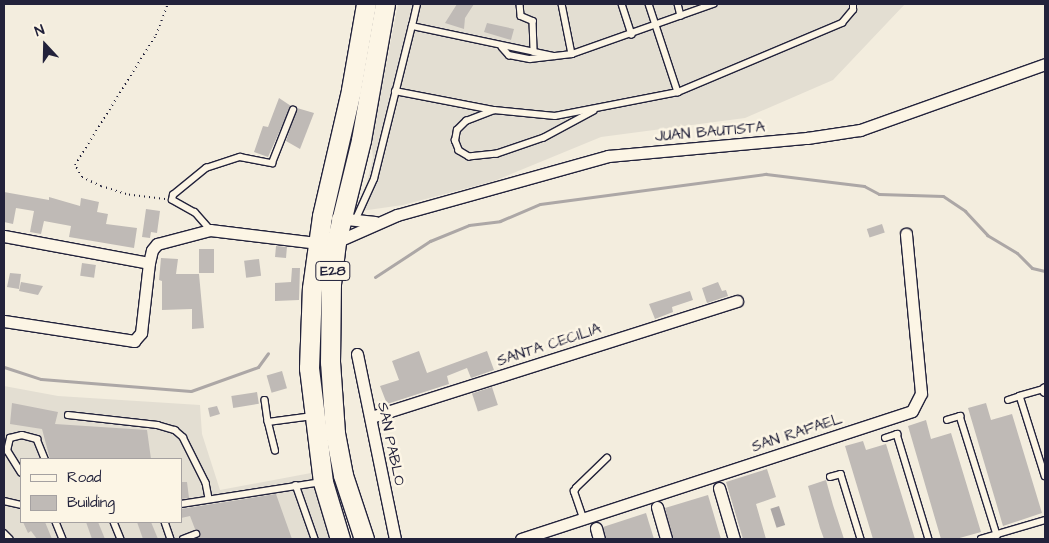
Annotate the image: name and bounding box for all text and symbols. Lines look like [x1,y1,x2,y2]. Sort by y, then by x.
north arrow [20,20,70,70]
text: N [32,20,47,42]
street label: JUAN BAUTISTA [654,118,766,146]
road number: E28 [314,260,352,282]
street label: SANTA CECILIA [495,320,603,370]
street label: SAN PABLO [373,401,409,487]
street label: SAN RAFAEL [749,410,845,456]
legend [20,458,182,523]
text: Road [67,467,101,488]
text: Building [67,492,115,513]

